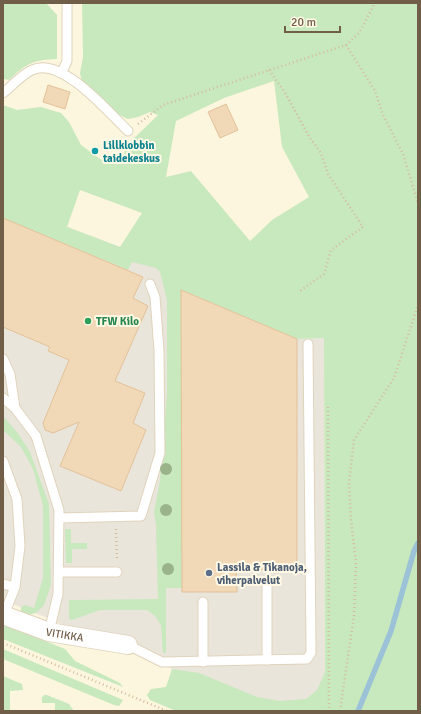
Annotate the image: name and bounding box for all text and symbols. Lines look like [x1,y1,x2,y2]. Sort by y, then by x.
scale bar [285,8,340,34]
text: 20 m [291,15,316,30]
place label: Lillklobbin taidekeskus [102,139,160,165]
marker: Lillklobbin taidekeskus [90,146,100,156]
place label: TFW Kilo [96,315,139,328]
marker: TFW Kilo [83,316,93,326]
place label: Lassila & Tikanoja, viherpalvelut [216,561,307,587]
marker: Lassila & Tikanoja, viherpalvelut [204,568,214,578]
street label: VITIKKA [45,626,85,645]

